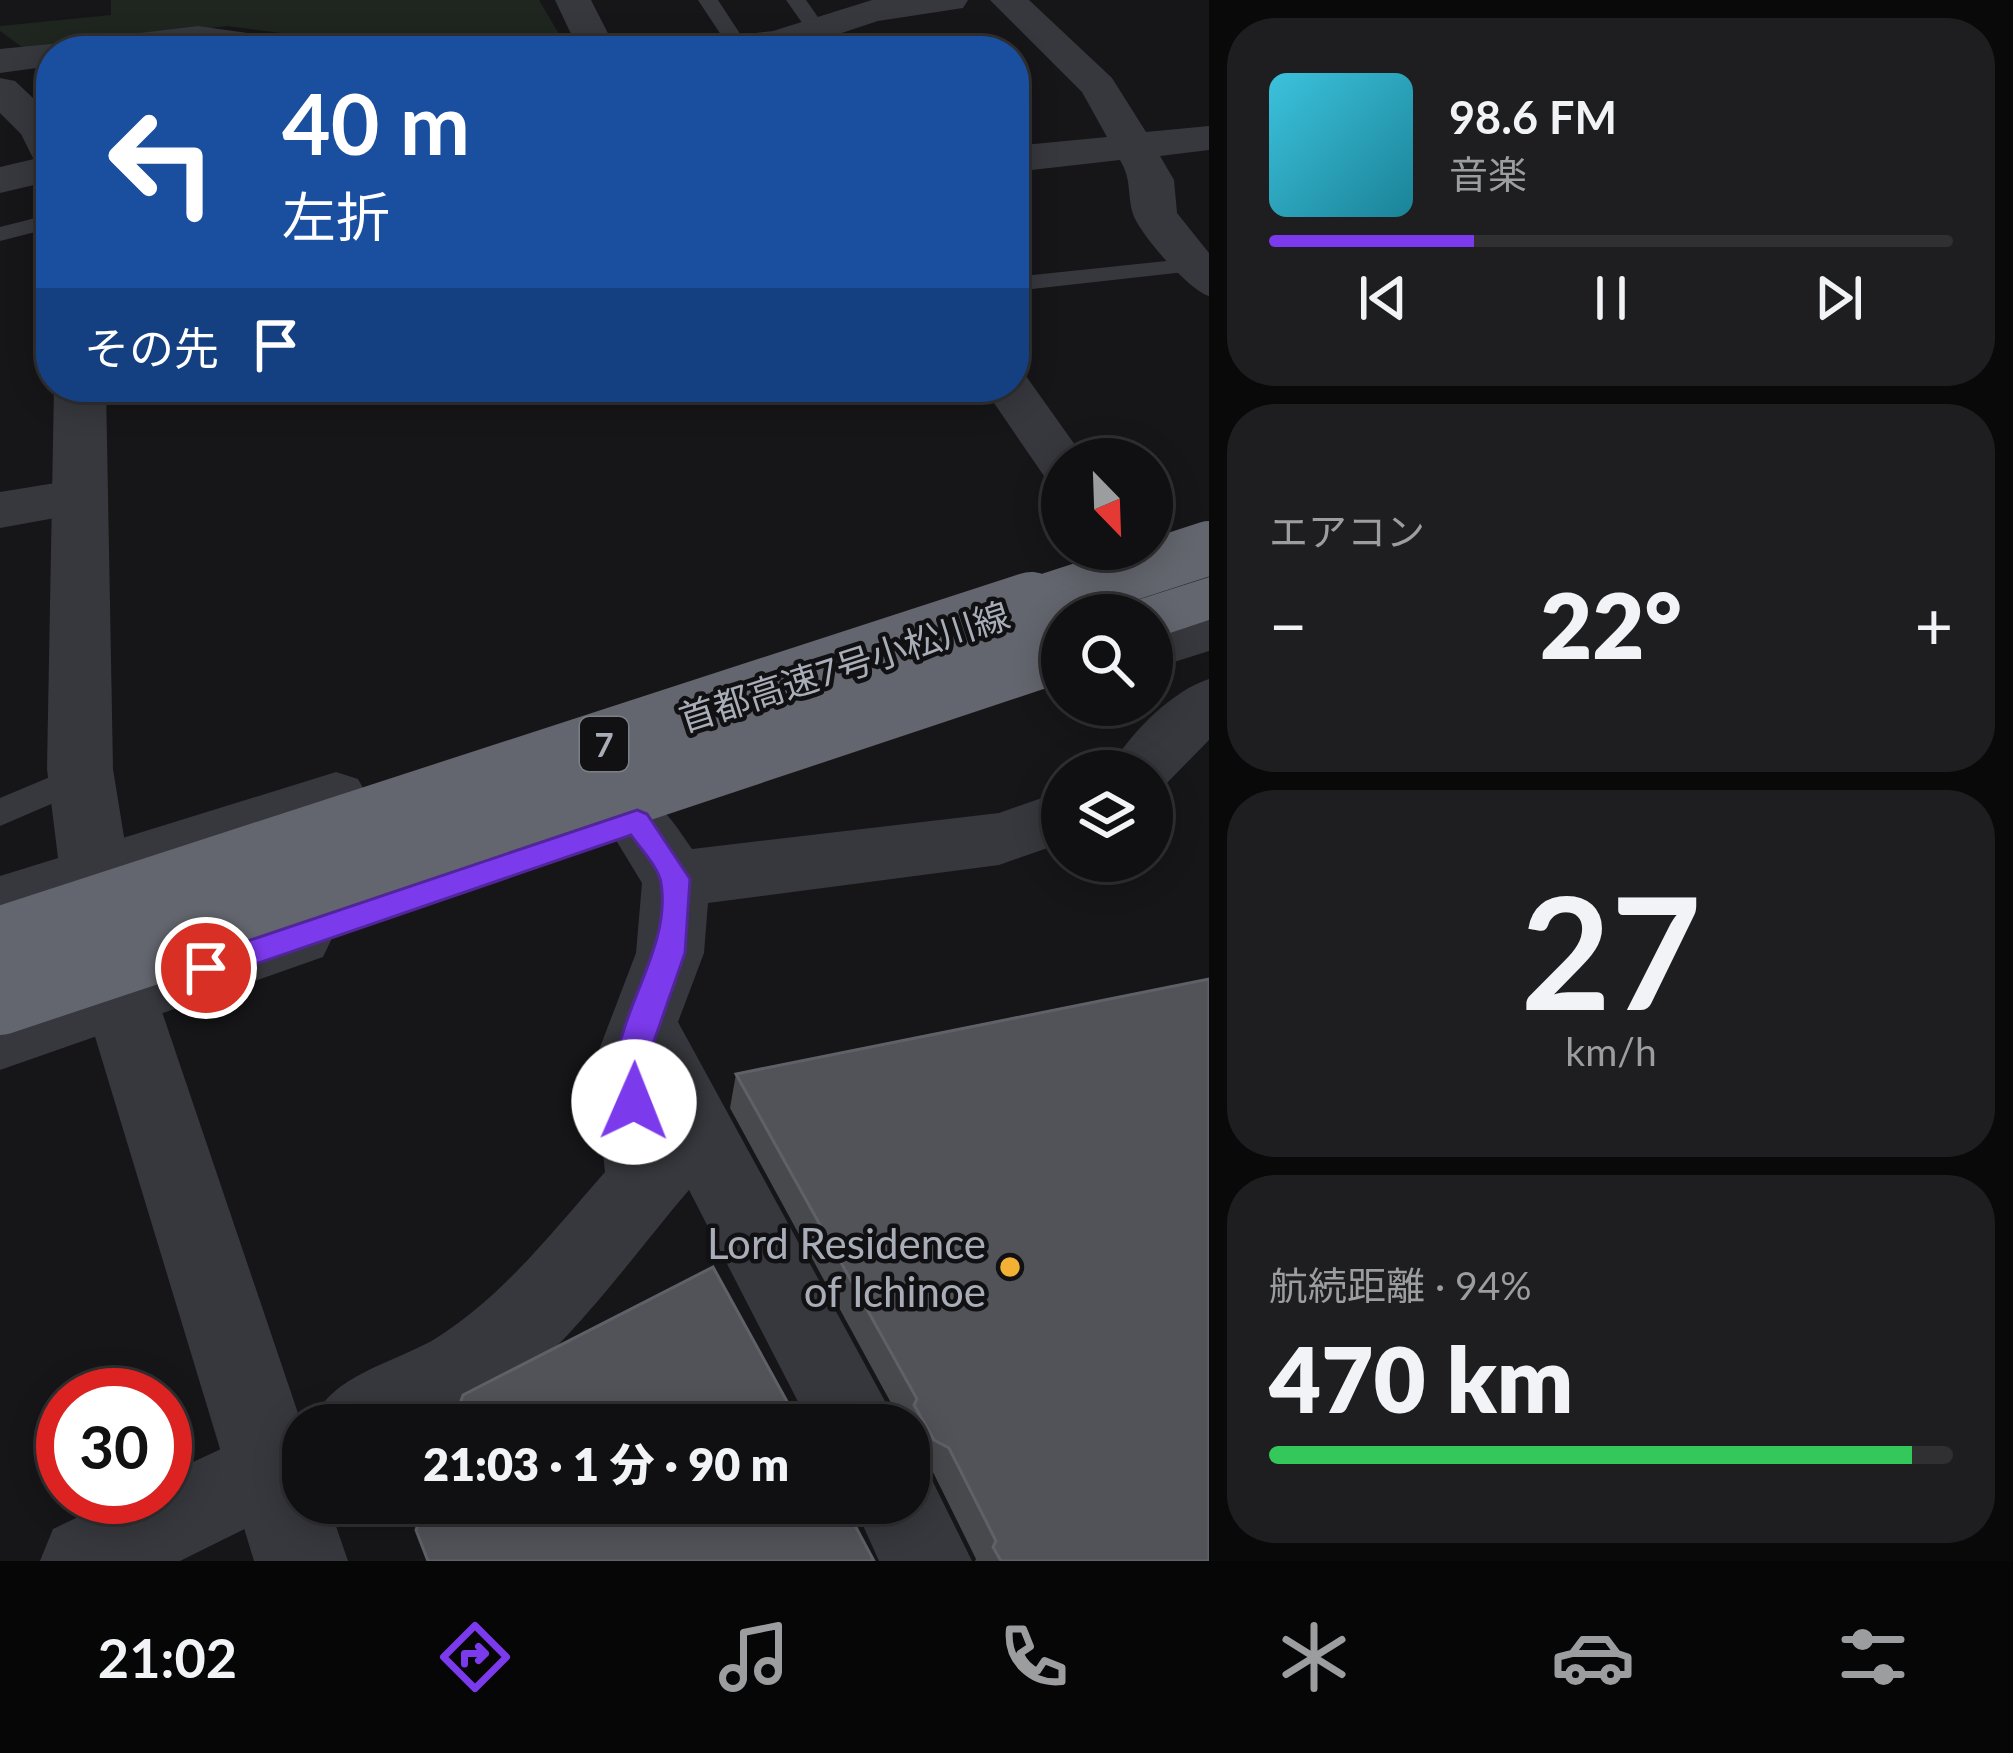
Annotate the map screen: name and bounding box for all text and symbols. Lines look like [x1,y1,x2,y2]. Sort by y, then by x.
text: 40 m [282,72,470,173]
icon: left [84,84,240,240]
text: 98.6 FM [1449,90,1617,144]
text: 音楽 [1449,151,1527,197]
text: 左折 [282,184,390,249]
icon: previous [1350,265,1416,331]
icon: pause [1578,265,1644,331]
icon: next [1806,265,1872,331]
icon: arrive [243,312,309,378]
text: その先 [84,321,219,375]
north arrow [1041,438,1173,570]
map controls [1041,438,1173,882]
text: エアコン [1269,508,1425,554]
text: 22° [1540,570,1682,678]
text: − [1269,585,1307,664]
text: + [1915,585,1953,664]
street label: 首都高速7号小松川線 [673,592,1015,740]
button: search [1041,594,1173,726]
road number: 7 [580,717,628,771]
button: layers [1041,750,1173,882]
text: 27 [1521,856,1701,1043]
pin [155,917,257,1019]
icon: arrive [173,935,239,1001]
text: km/h [1565,1028,1657,1074]
position arrow [571,1039,697,1165]
place label: Lord Residence of Ichinoe [707,1218,986,1316]
marker: Lord Residence of Ichinoe [997,1254,1023,1280]
text: 航続距離 · 94% [1269,1262,1532,1308]
text: 470 km [1269,1324,1573,1432]
speed limit sign: 30 [36,1368,192,1524]
text: 21:03 · 1 分 · 90 m [423,1437,789,1491]
icon: directions [433,1615,517,1699]
icon: music [712,1615,796,1699]
icon: phone [992,1615,1076,1699]
icon: climate [1272,1615,1356,1699]
icon: car [1551,1615,1635,1699]
icon: filters [1831,1615,1915,1699]
text: 21:02 [98,1625,237,1690]

